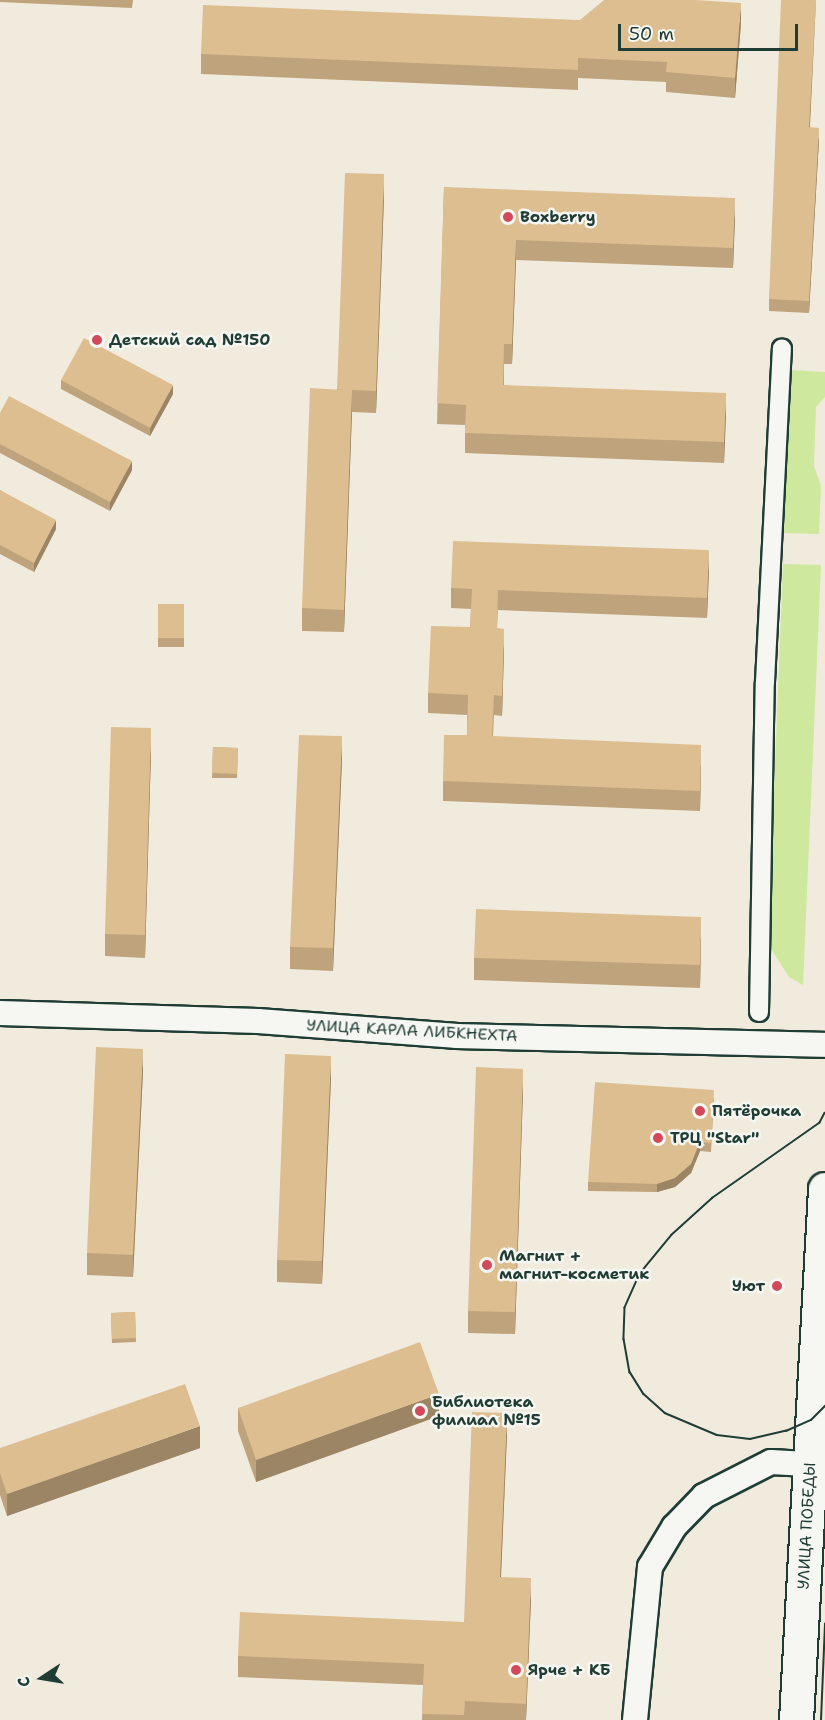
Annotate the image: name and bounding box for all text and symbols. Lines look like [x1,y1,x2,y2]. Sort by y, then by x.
scale bar [621,12,801,50]
text: 50 m [629,22,674,46]
place label: Boxberry [520,207,596,227]
marker: Boxberry [501,210,515,224]
place label: Детский сад №150 [109,330,271,350]
marker: Детский сад №150 [90,333,104,347]
street label: УЛИЦА КАРЛА ЛИБКНЕХТА [306,1016,518,1046]
place label: Пятёрочка [712,1101,801,1121]
marker: Пятёрочка [693,1104,707,1118]
place label: ТРЦ "Star" [670,1128,759,1148]
marker: ТРЦ "Star" [651,1131,665,1145]
place label: Магнит + магнит-косметик [499,1246,649,1284]
marker: Магнит + магнит-косметик [480,1258,494,1272]
place label: Уют [732,1276,765,1296]
marker: Уют [770,1279,784,1293]
place label: Библиотека филиал №15 [432,1392,541,1430]
marker: Библиотека филиал №15 [413,1404,427,1418]
street label: УЛИЦА ПОБЕДЫ [794,1462,820,1590]
north arrow [12,1648,72,1708]
place label: Ярче + КБ [528,1660,611,1680]
marker: Ярче + КБ [509,1663,523,1677]
text: С [13,1675,35,1689]

